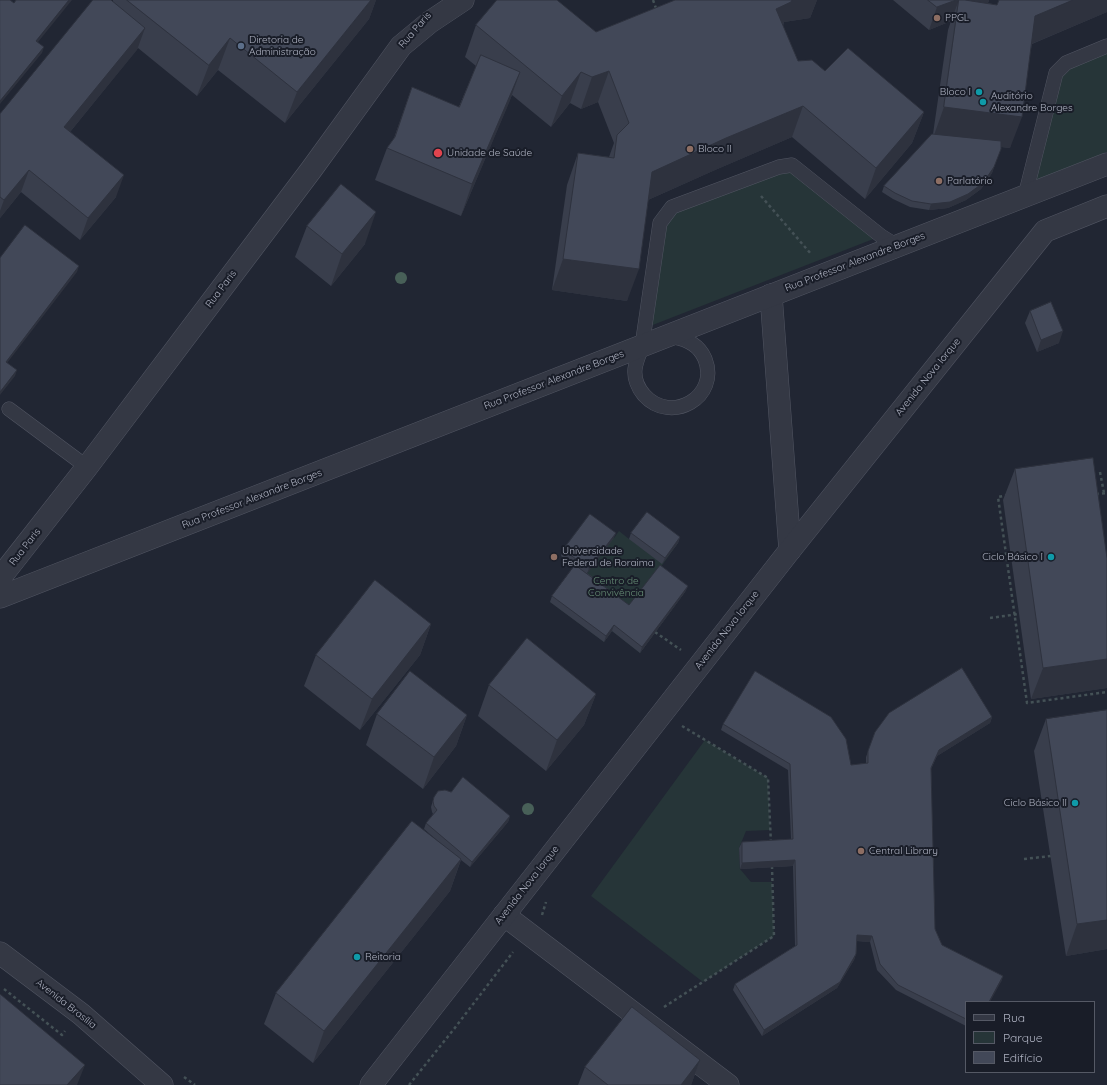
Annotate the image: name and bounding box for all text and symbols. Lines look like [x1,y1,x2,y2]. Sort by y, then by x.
street label: Rua Paris [396,10,434,50]
place label: PPGL [945,12,969,24]
marker: PPGL [932,13,942,23]
place label: Diretoria de Administração [249,34,316,58]
marker: Diretoria de Administração [236,41,246,51]
place label: Bloco I [940,86,971,98]
marker: Bloco I [974,87,984,97]
place label: Auditório Alexandre Borges [991,90,1073,114]
marker: Auditório Alexandre Borges [978,97,988,107]
place label: Bloco II [698,143,732,155]
marker: Bloco II [685,144,695,154]
marker: Unidade de Saúde [432,147,444,159]
place label: Unidade de Saúde [447,147,532,159]
place label: Parlatório [947,175,993,187]
marker: Parlatório [934,176,944,186]
street label: Rua Professor Alexandre Borges [783,230,927,294]
street label: Rua Paris [203,268,239,310]
street label: Avenida Nova Iorque [893,336,963,418]
street label: Rua Professor Alexandre Borges [482,348,626,412]
street label: Rua Professor Alexandre Borges [180,467,324,531]
street label: Rua Paris [7,526,43,568]
place label: Universidade Federal de Roraima [562,545,654,568]
place label: Ciclo Básico I [982,551,1043,563]
marker: Universidade Federal de Roraima [549,552,559,562]
marker: Ciclo Básico I [1046,552,1056,562]
park label: Centro de Convivência [588,575,644,598]
street label: Avenida Nova Iorque [692,588,762,672]
place label: Ciclo Básico II [1004,797,1067,809]
marker: Ciclo Básico II [1070,798,1080,808]
street label: Avenida Nova Iorque [492,843,562,927]
place label: Central Library [869,845,938,857]
marker: Central Library [856,846,866,856]
place label: Reitoria [365,951,401,963]
marker: Reitoria [352,952,362,962]
street label: Avenida Brasília [33,977,99,1031]
legend [965,1001,1095,1073]
text: Rua [1003,1010,1025,1025]
text: Parque [1003,1030,1043,1045]
text: Edifício [1003,1050,1043,1065]

